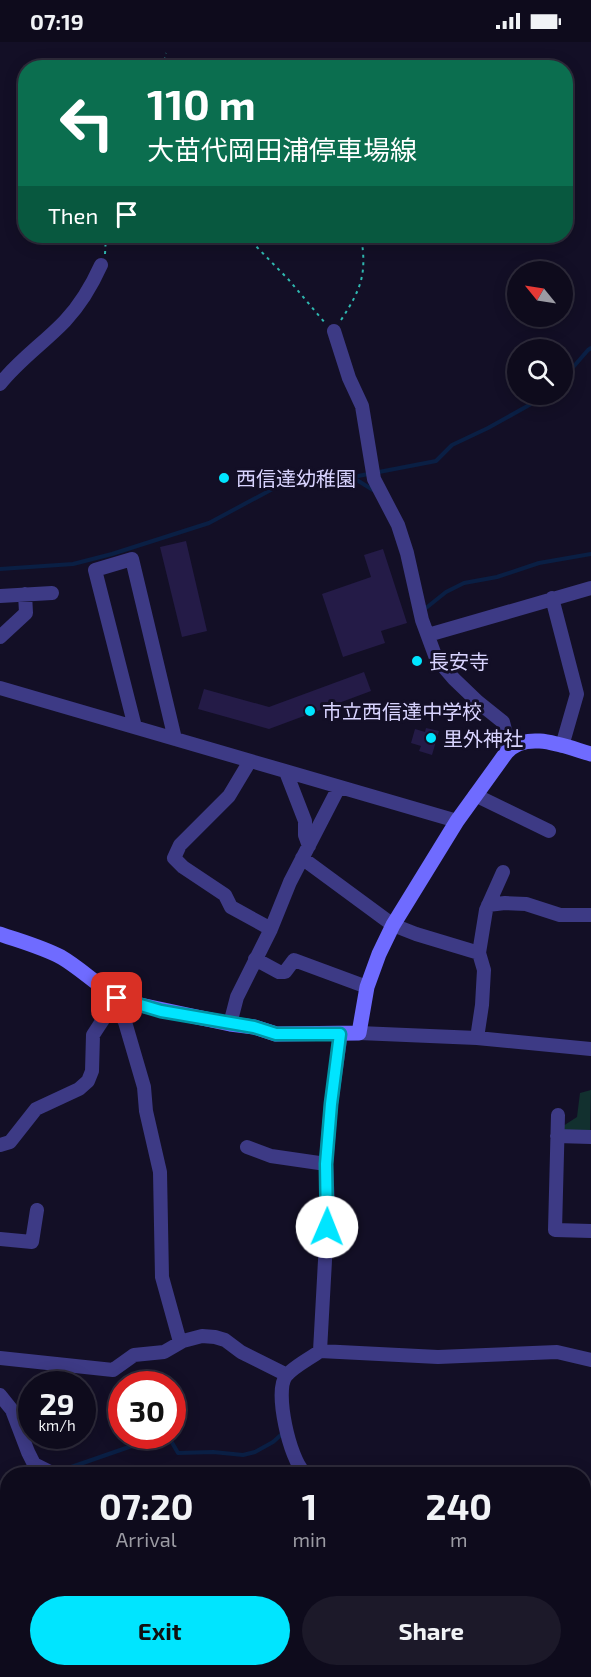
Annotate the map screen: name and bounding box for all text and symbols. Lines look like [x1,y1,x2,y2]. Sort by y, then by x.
text: 07:19 [30,8,84,34]
text: 110 m [147,78,256,128]
icon: left [48,84,126,162]
text: 大苗代岡田浦停車場線 [147,133,417,165]
icon: arrive [110,198,143,231]
text: Then [48,202,98,228]
north arrow [507,261,573,327]
map controls [507,261,573,405]
button: search [507,339,573,405]
place label: 西信達幼稚園 [236,466,356,490]
marker: 西信達幼稚園 [217,471,231,485]
place label: 長安寺 [429,649,489,673]
marker: 長安寺 [410,654,424,668]
place label: 市立西信達中学校 [322,699,482,723]
marker: 市立西信達中学校 [303,704,317,718]
place label: 里外神社 [443,726,523,750]
marker: 里外神社 [424,731,438,745]
pin [91,972,142,1023]
icon: arrive [100,981,133,1014]
position arrow [295,1195,359,1259]
speed limit sign: 30 [108,1371,186,1449]
text: 29 [39,1385,75,1421]
text: km/h [38,1416,76,1434]
text: 07:20 [99,1484,194,1527]
text: 1 [302,1484,317,1527]
text: 240 [425,1484,492,1527]
text: Arrival [116,1527,177,1551]
text: min [292,1527,327,1551]
text: m [450,1527,468,1551]
button: Exit [30,1596,290,1665]
button: Share [302,1596,561,1665]

